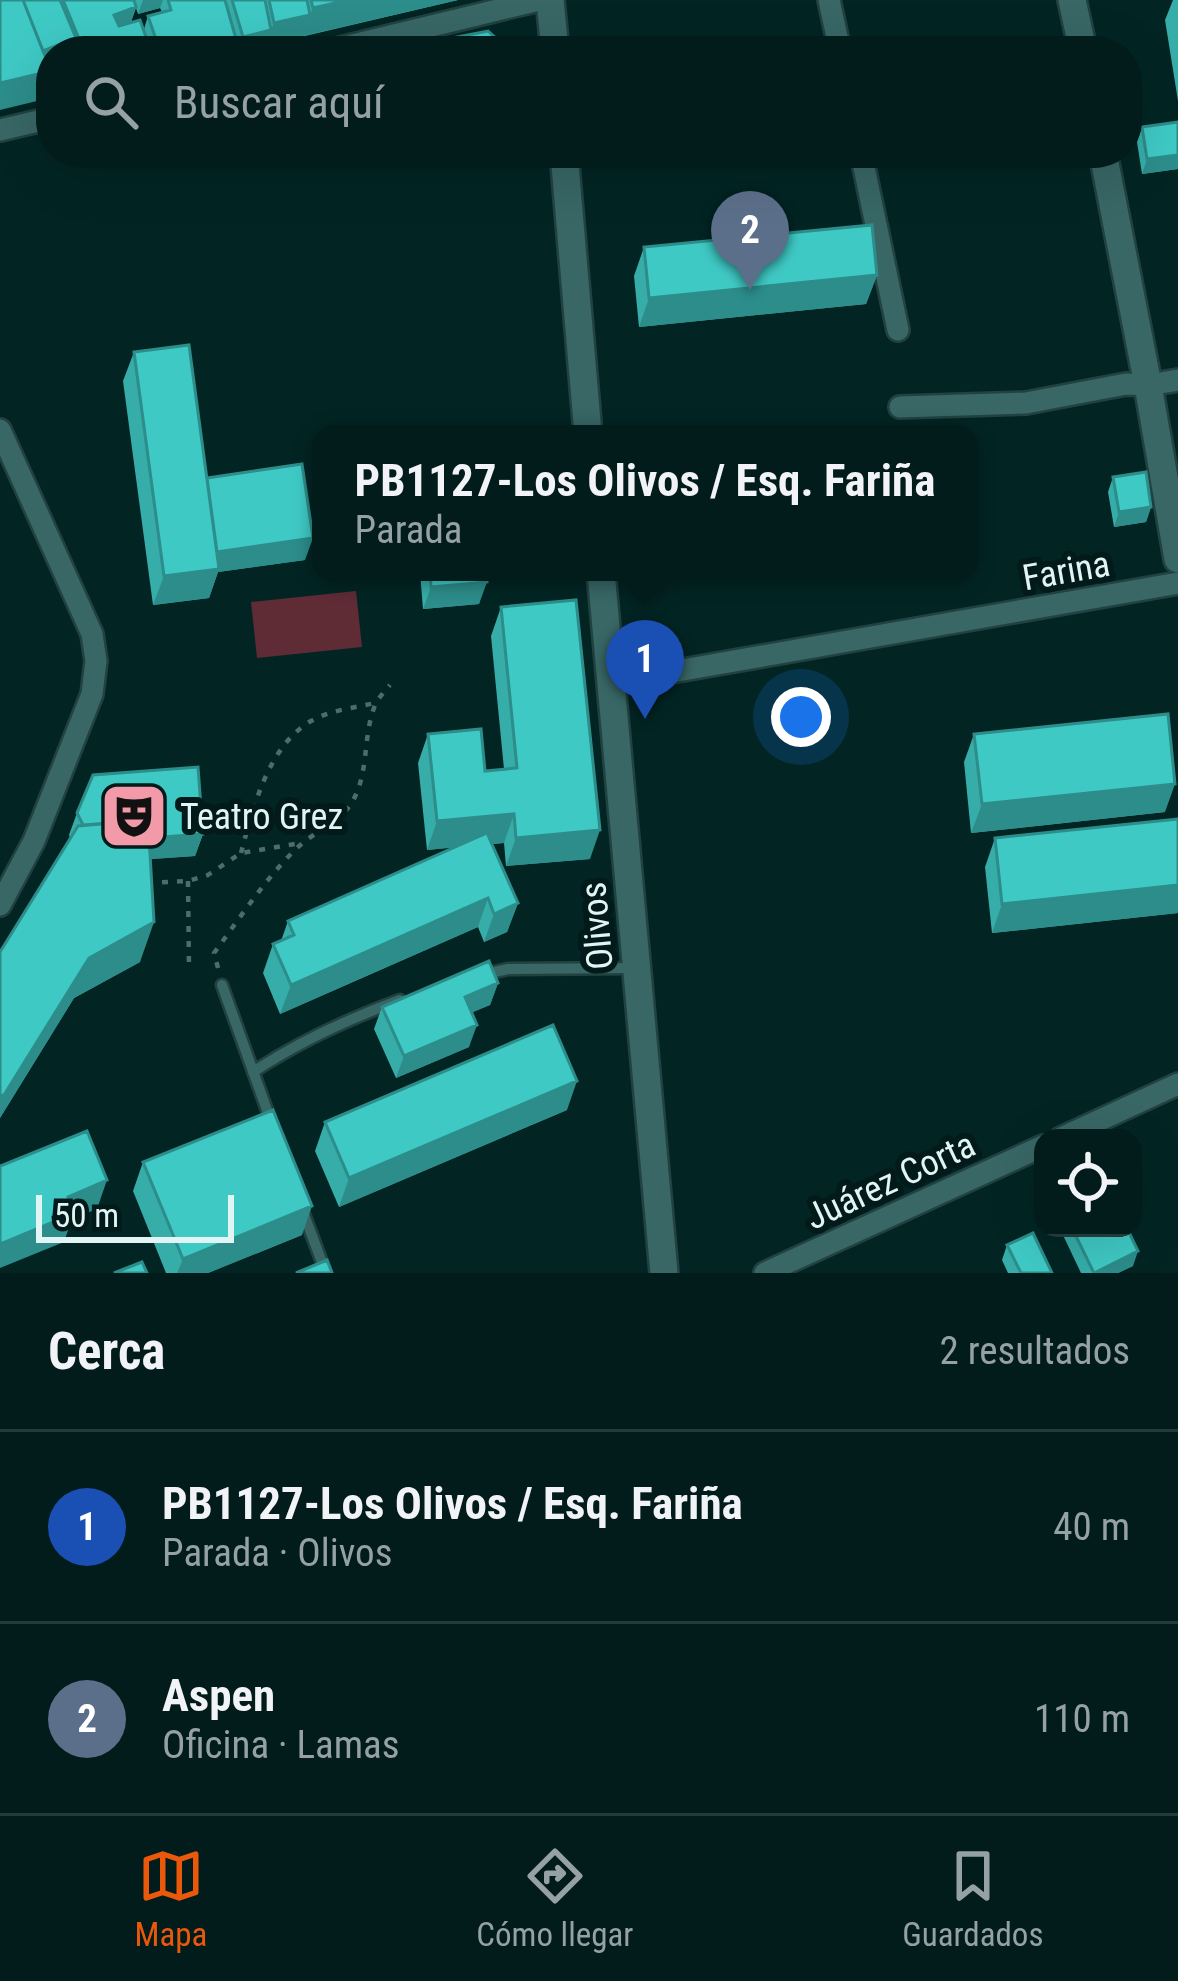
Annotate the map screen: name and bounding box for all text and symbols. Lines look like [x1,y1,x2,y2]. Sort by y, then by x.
search box [36,36,1142,168]
icon: search [78,69,144,135]
text: Buscar aquí [174,76,384,129]
pin: 2 [711,191,789,290]
popup [312,425,978,581]
text: PB1127-Los Olivos / Esq. Fariña [355,454,935,507]
text: Parada [355,507,463,553]
street label: Farina [1019,543,1113,599]
pin: 1 [606,620,684,719]
your location [771,687,831,747]
theatre icon: Teatro Grez [99,781,169,851]
place label: Teatro Grez [180,796,343,838]
street label: Olivos [572,880,622,971]
street label: Juárez Corta [799,1123,982,1238]
map controls [1034,1129,1142,1237]
button: locate [1034,1129,1142,1237]
scale bar [36,1189,234,1242]
text: 50 m [54,1196,119,1235]
text: Cerca [48,1322,165,1381]
text: 2 resultados [939,1328,1130,1374]
text: PB1127-Los Olivos / Esq. Fariña [162,1477,743,1530]
text: 1 [77,1504,97,1550]
text: 40 m [1053,1504,1130,1550]
text: Parada · Olivos [162,1530,392,1576]
text: Aspen [162,1669,275,1722]
text: 2 [77,1696,97,1742]
text: 110 m [1034,1696,1130,1742]
text: Oficina · Lamas [162,1722,400,1768]
tab: Mapa [134,1843,207,1954]
tab: Cómo llegar [476,1843,633,1954]
tab: Guardados [902,1843,1043,1954]

